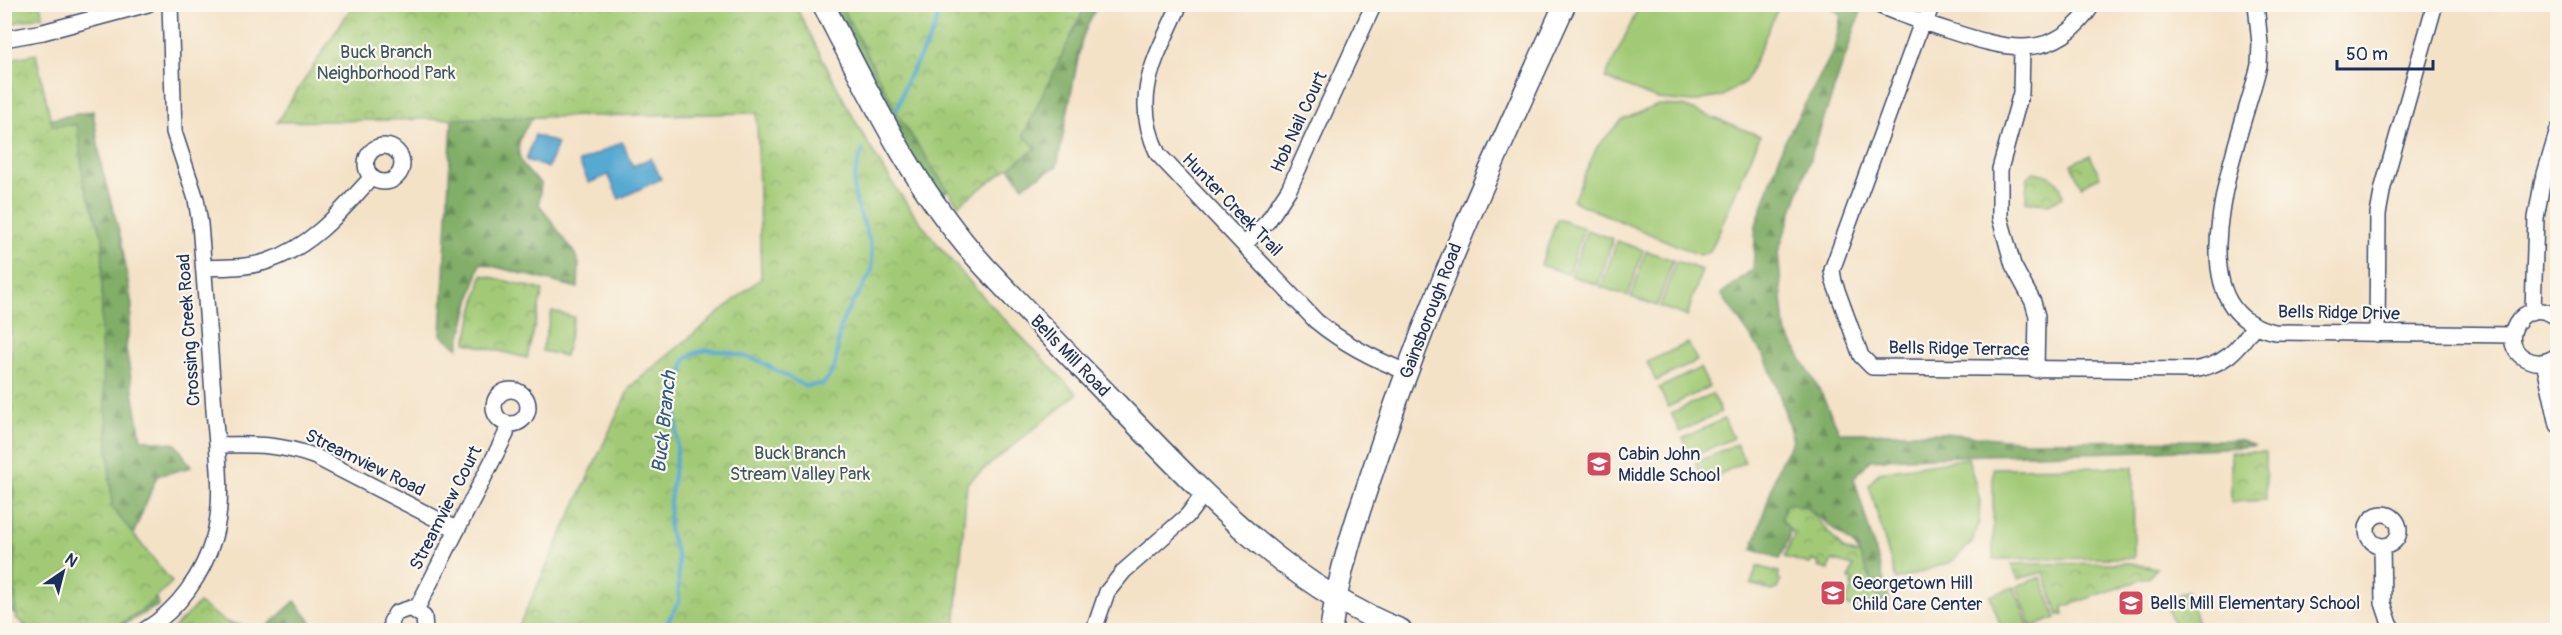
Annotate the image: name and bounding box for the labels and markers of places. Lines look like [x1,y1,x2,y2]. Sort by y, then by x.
place label: Cabin John Middle School [1618,443,1721,487]
school or university icon: Cabin John Middle School [1584,449,1614,479]
place label: Georgetown Hill Child Care Center [1852,572,1983,616]
school or university icon: Georgetown Hill Child Care Center [1818,578,1848,608]
school or university icon: Bells Mill Elementary School [2116,588,2146,618]
place label: Bells Mill Elementary School [2150,592,2360,615]

